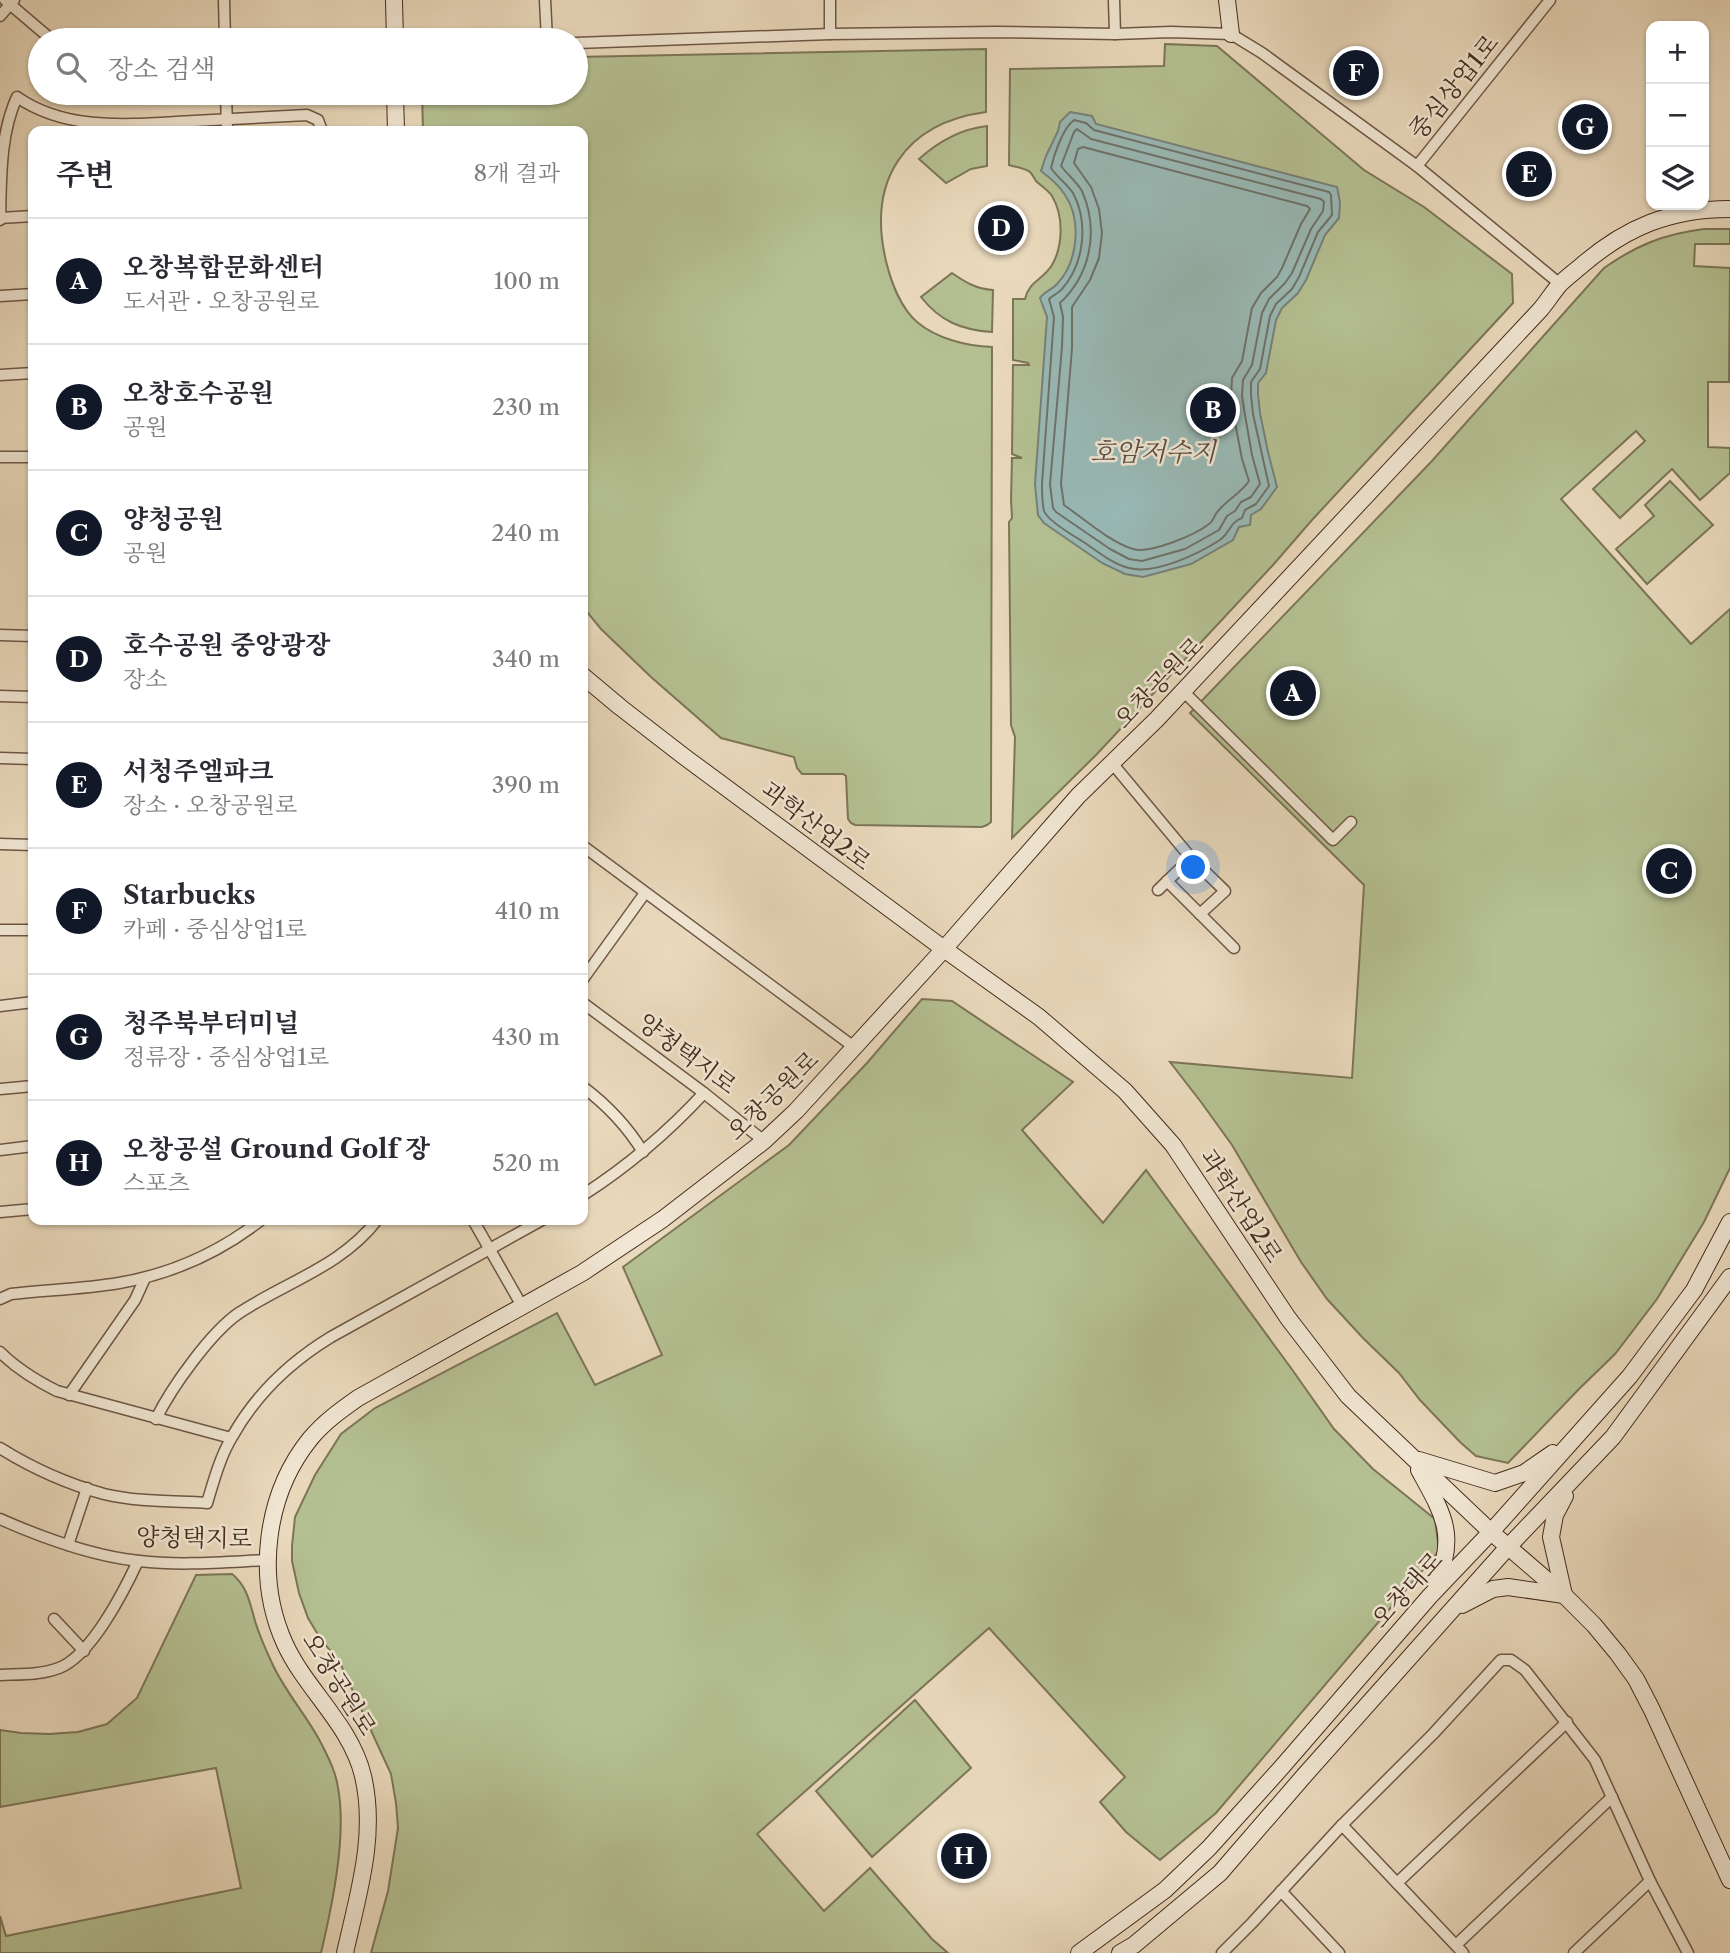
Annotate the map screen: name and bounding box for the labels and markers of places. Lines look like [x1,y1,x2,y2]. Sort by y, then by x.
pin: F [1333,47,1379,99]
pin: G [1562,101,1608,153]
pin: E [1506,148,1552,200]
pin: D [978,202,1024,254]
pin: B [1190,384,1236,436]
pin: A [1270,667,1316,719]
pin: C [1646,845,1692,897]
pin: H [941,1830,987,1882]

